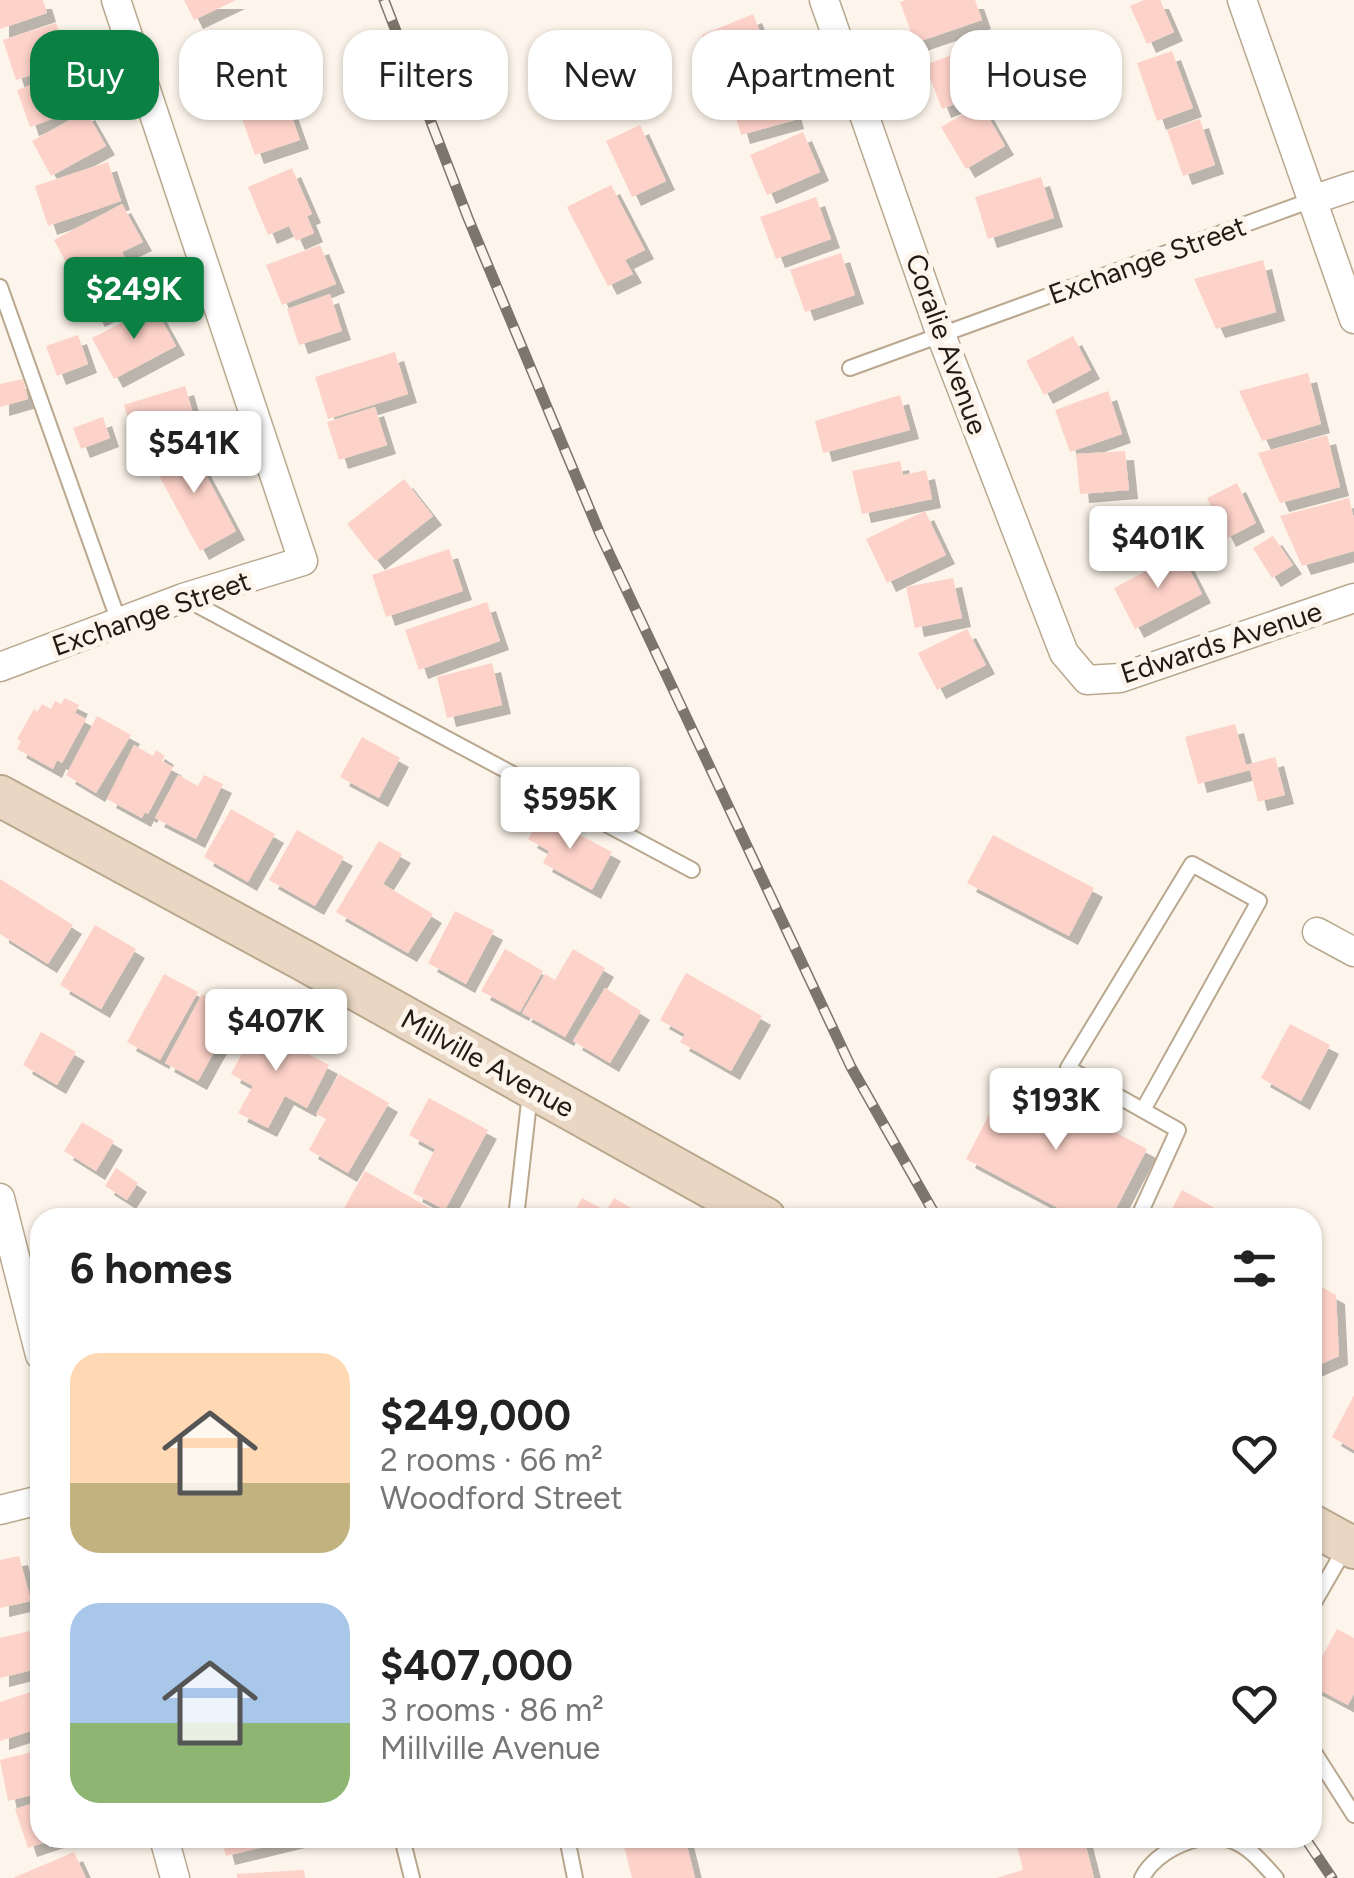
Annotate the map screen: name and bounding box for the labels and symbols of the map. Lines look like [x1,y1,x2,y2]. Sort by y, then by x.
street label: Exchange Street [1044,209,1250,311]
street label: Coralie Avenue [899,249,995,439]
pin: $249K [64,257,204,342]
pin: $541K [124,411,264,496]
pin: $401K [1088,506,1228,591]
street label: Exchange Street [47,563,255,663]
street label: Edwards Avenue [1116,593,1326,691]
pin: $595K [500,767,640,852]
pin: $407K [206,989,346,1074]
street label: Millville Avenue [395,1001,581,1125]
pin: $193K [986,1068,1126,1153]

